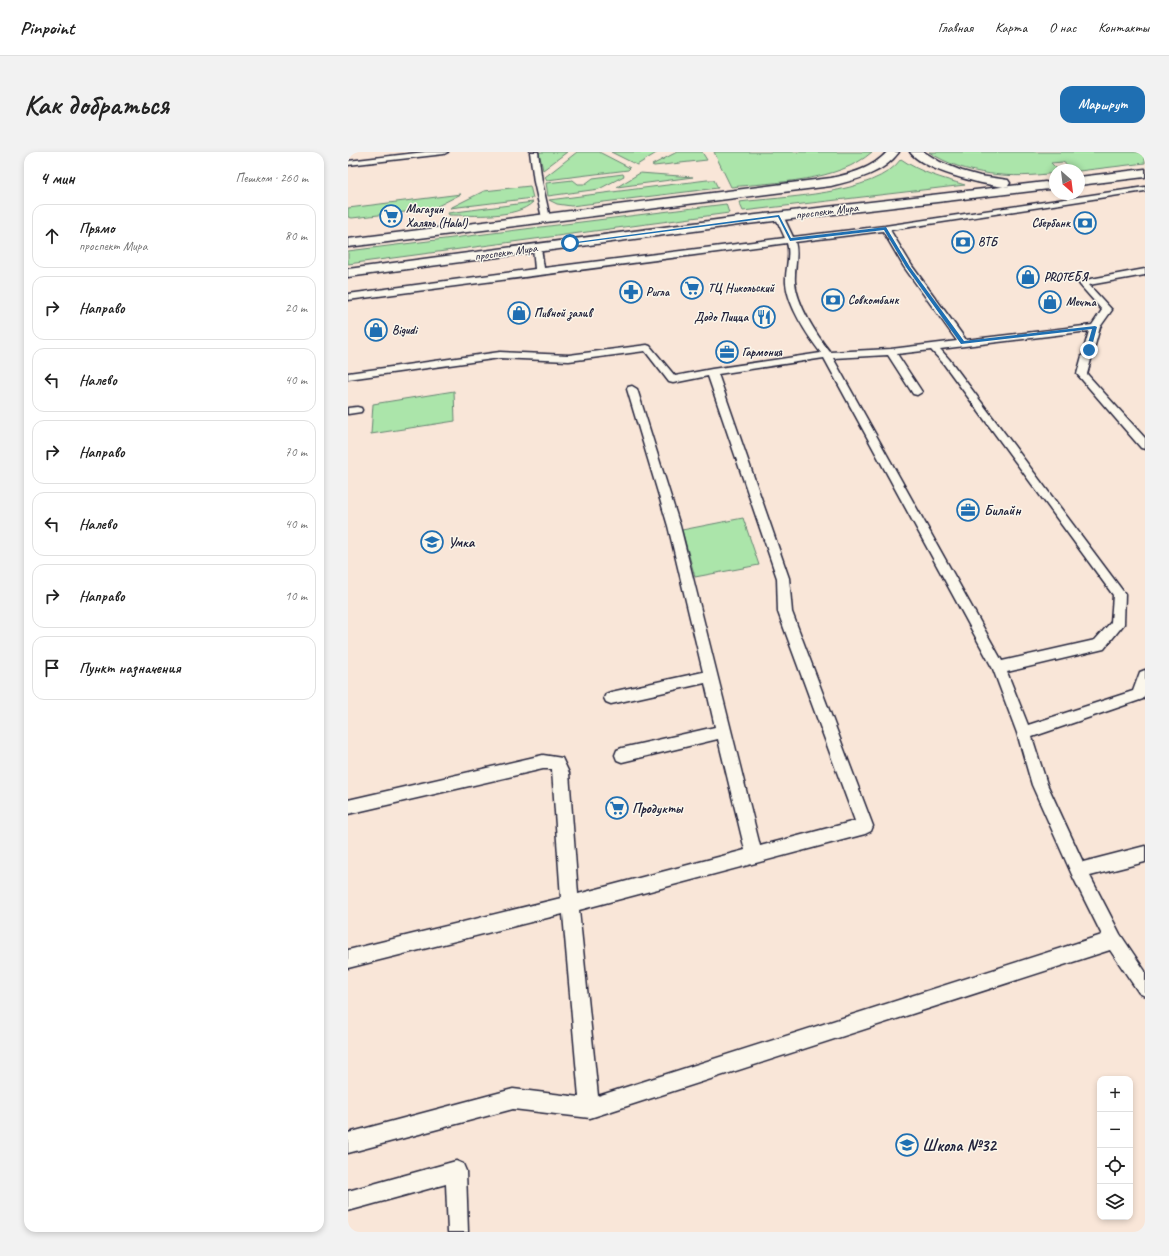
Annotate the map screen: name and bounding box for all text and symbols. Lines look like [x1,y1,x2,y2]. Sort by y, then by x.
text: Pinpoint [20,16,74,40]
text: Главная [938,19,973,36]
text: Карта [995,19,1027,36]
text: О нас [1049,19,1076,36]
text: Контакты [1098,19,1149,36]
button: Маршрут [1060,86,1145,123]
text: Как добраться [24,87,169,122]
north arrow [1049,164,1085,200]
text: 4 мин [40,168,75,189]
text: Пешком · 260 m [235,170,308,186]
street label: проспект Мира [795,199,860,223]
place label: Магазин Халяль (Halal) [406,201,469,231]
supermarket icon: Магазин Халяль (Halal) [378,203,404,229]
bank icon: Сбербанк [1072,210,1098,236]
place label: Сбербанк [1032,215,1071,231]
text: Прямо [79,219,115,238]
icon: ahead [41,225,63,247]
text: 80 m [285,228,307,244]
bank icon: ВТБ [950,229,976,255]
route start [561,234,579,252]
place label: ВТБ [978,234,999,250]
text: проспект Мира [79,238,147,254]
street label: проспект Мира [474,240,539,264]
shop icon: PROТЕБЯ [1015,264,1041,290]
place label: PROТЕБЯ [1044,269,1090,285]
supermarket icon: ТЦ Никольский [679,275,705,301]
pharmacy icon: Ригла [618,279,644,305]
place label: ТЦ Никольский [708,280,775,296]
place label: Ригла [646,284,670,300]
bank icon: Совкомбанк [820,287,846,313]
shop icon: Мечта [1037,289,1063,315]
place label: Совкомбанк [848,292,900,308]
place label: Мечта [1066,294,1097,310]
icon: right [41,297,63,319]
text: Направо [79,299,125,318]
text: 20 m [285,300,307,316]
shop icon: Пивной залив [506,300,532,326]
restaurant icon: Додо Пицца [751,304,777,330]
place label: Пивной залив [534,305,595,321]
place label: Додо Пицца [694,309,750,325]
shop icon: Bigudi [363,317,389,343]
place label: Bigudi [392,322,418,338]
office icon: Гармония [714,339,740,365]
route end [1080,341,1098,359]
place label: Гармония [742,344,783,360]
icon: left [41,369,63,391]
text: Налево [79,371,117,390]
text: 40 m [285,372,307,388]
icon: right [41,441,63,463]
text: Направо [79,443,125,462]
text: 70 m [285,444,307,460]
office icon: Билайн [955,497,981,523]
place label: Билайн [984,502,1021,519]
icon: left [41,513,63,535]
text: Налево [79,515,117,534]
text: 40 m [285,516,307,532]
school or university icon: Умка [419,529,445,555]
place label: Умка [448,534,476,551]
icon: right [41,585,63,607]
text: Направо [79,587,125,606]
text: 10 m [285,588,307,604]
icon: arrive [41,657,63,679]
text: Пункт назначения [79,659,181,678]
supermarket icon: Продукты [604,795,630,821]
place label: Продукты [632,800,684,817]
map controls [1097,1076,1133,1220]
button: + [1097,1076,1133,1112]
button: − [1097,1112,1133,1148]
school or university icon: Школа №32 [894,1132,920,1158]
place label: Школа №32 [922,1135,997,1156]
button: locate [1097,1148,1133,1184]
button: layers [1097,1184,1133,1220]

